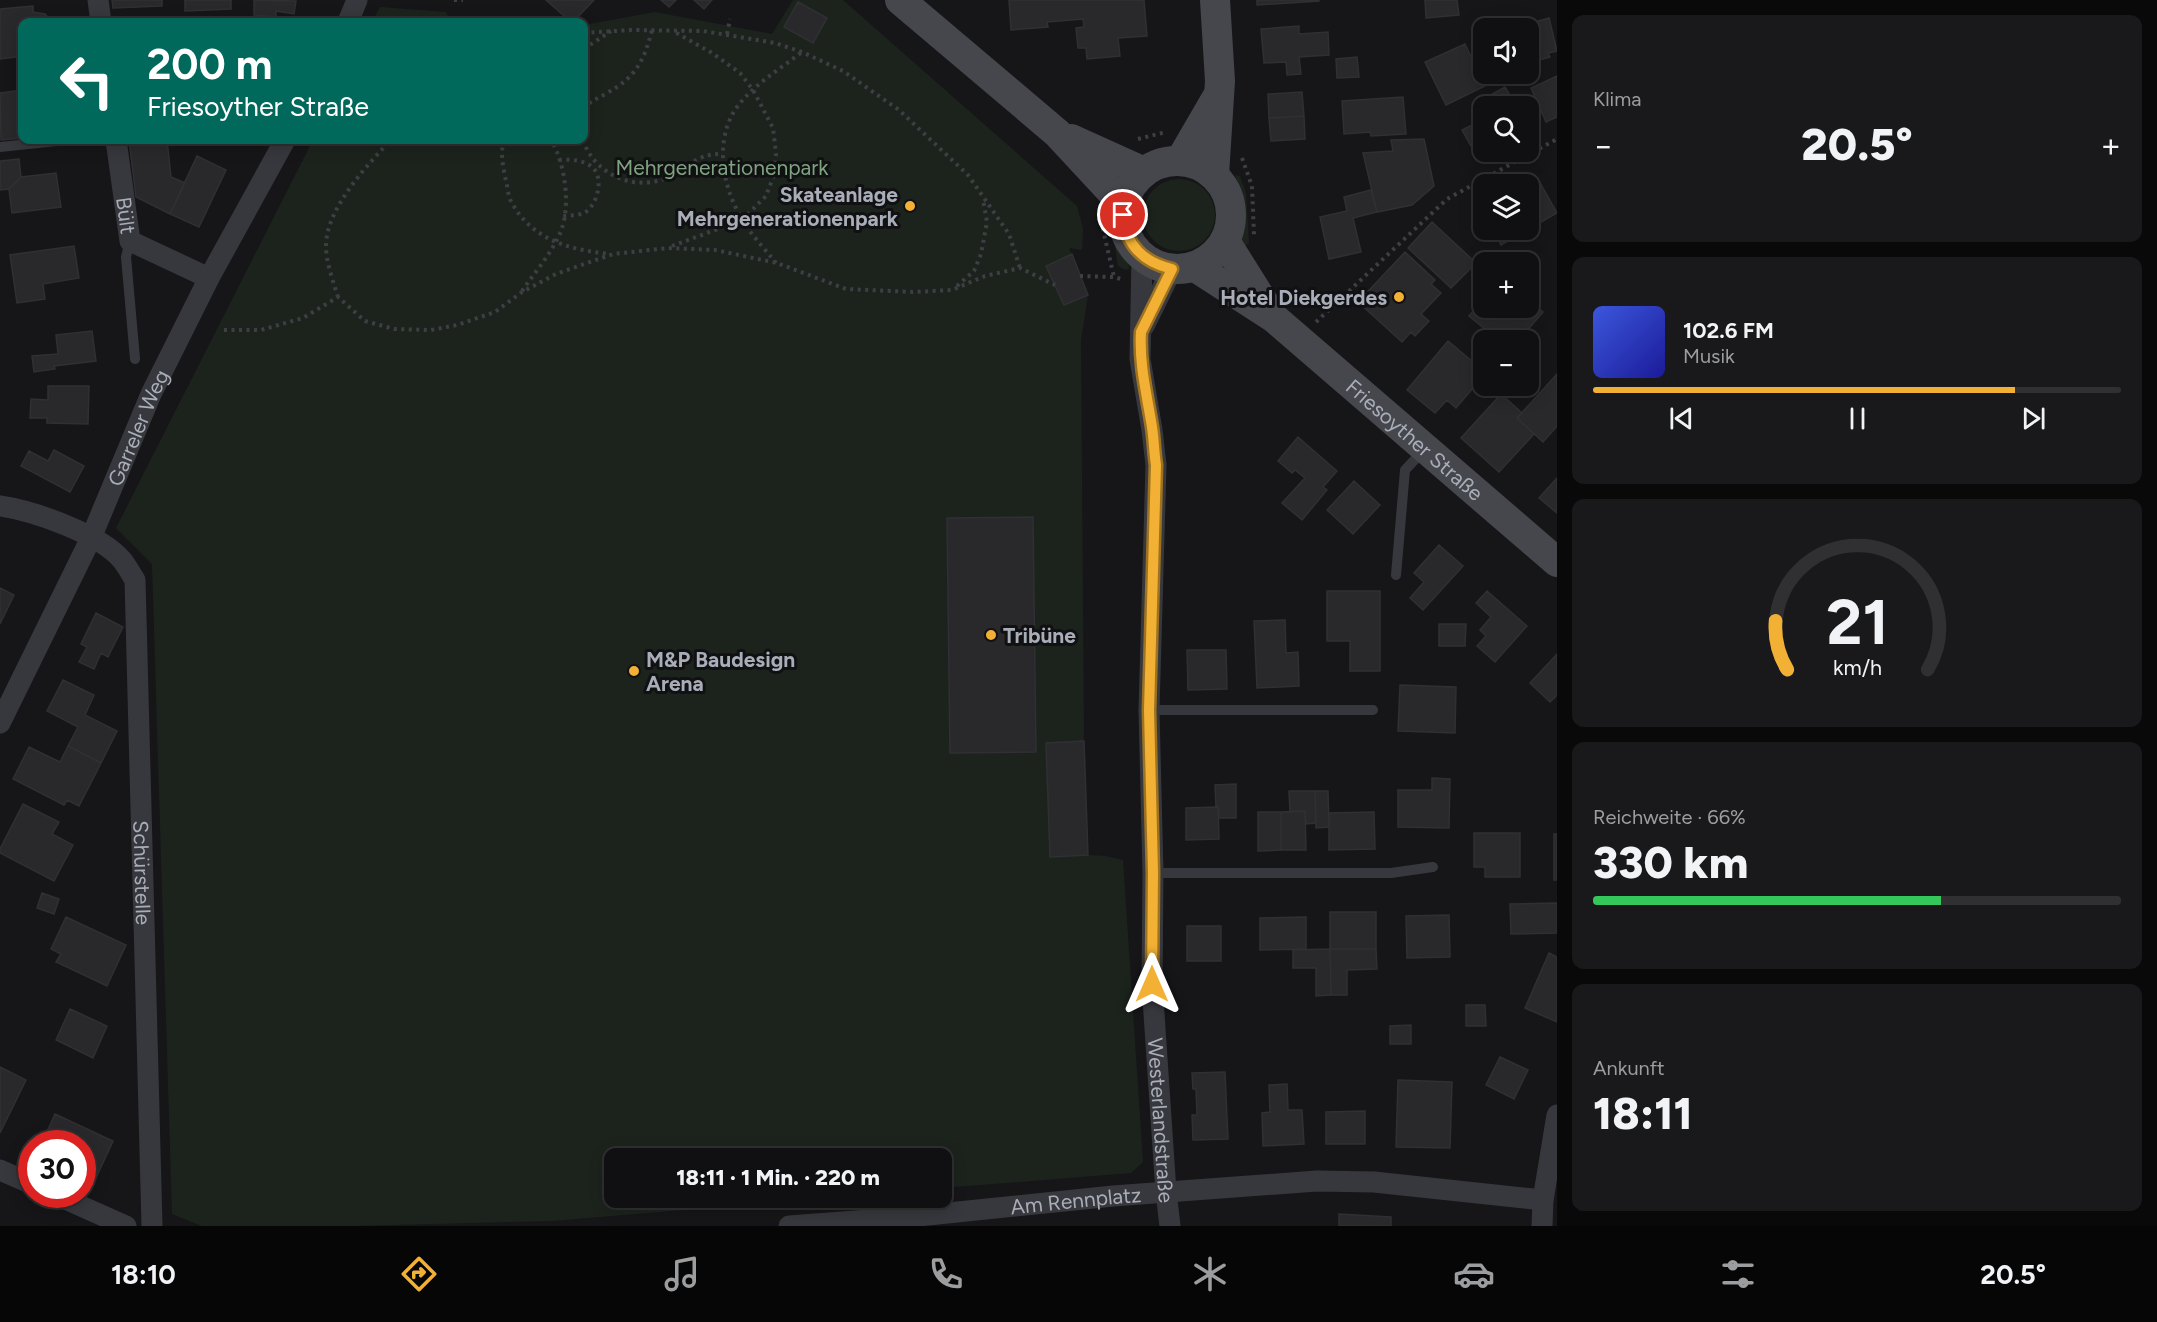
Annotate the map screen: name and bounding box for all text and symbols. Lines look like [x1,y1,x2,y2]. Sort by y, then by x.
map controls [1473,18,1539,396]
button: sound [1473,18,1539,84]
text: 200 m [147,39,272,90]
icon: left [48,42,126,120]
text: Klima [1593,87,1641,111]
text: Friesoyther Straße [147,90,369,123]
button: search [1473,96,1539,162]
text: 20.5° [1801,117,1913,171]
text: − [1593,126,1614,165]
text: + [2100,126,2121,165]
park label: Mehrgenerationenpark [615,155,829,180]
button: layers [1473,174,1539,240]
place label: Skateanlage Mehrgenerationenpark [677,182,899,231]
pin [1097,189,1148,240]
street label: Bült [112,195,141,235]
icon: arrive [1106,198,1139,231]
marker: Skateanlage Mehrgenerationenpark [903,199,917,213]
button: + [1473,252,1539,318]
place label: Hotel Diekgerdes [1220,285,1387,310]
marker: Hotel Diekgerdes [1392,290,1406,304]
text: 102.6 FM [1683,317,1774,344]
button: − [1473,330,1539,396]
text: Musik [1683,344,1735,368]
street label: Garreler Weg [102,365,174,489]
street label: Friesoyther Straße [1341,374,1488,505]
icon: previous [1665,402,1698,435]
icon: pause [1841,402,1874,435]
icon: next [2017,402,2050,435]
text: 21 [1826,585,1888,660]
place label: Tribüne [1003,623,1076,648]
marker: Tribüne [984,628,998,642]
place label: M&P Baudesign Arena [646,647,795,696]
text: km/h [1833,655,1881,680]
marker: M&P Baudesign Arena [627,664,641,678]
text: Reichweite · 66% [1593,805,1746,829]
street label: Schürstelle [129,820,157,925]
text: 330 km [1593,835,1748,889]
position arrow [1120,952,1184,1016]
street label: Westerlandstraße [1143,1037,1180,1204]
text: Ankunft [1593,1056,1665,1080]
text: 18:11 [1593,1086,1693,1140]
speed limit sign: 30 [18,1130,96,1208]
text: 18:11 · 1 Min. · 220 m [676,1164,880,1191]
street label: Am Rennplatz [1009,1181,1142,1219]
icon: directions [398,1253,440,1295]
icon: music [661,1253,703,1295]
icon: phone [925,1253,967,1295]
icon: climate [1189,1253,1231,1295]
icon: car [1453,1253,1495,1295]
icon: filters [1717,1253,1759,1295]
text: 18:10 [111,1258,176,1291]
text: 20.5° [1980,1258,2046,1291]

